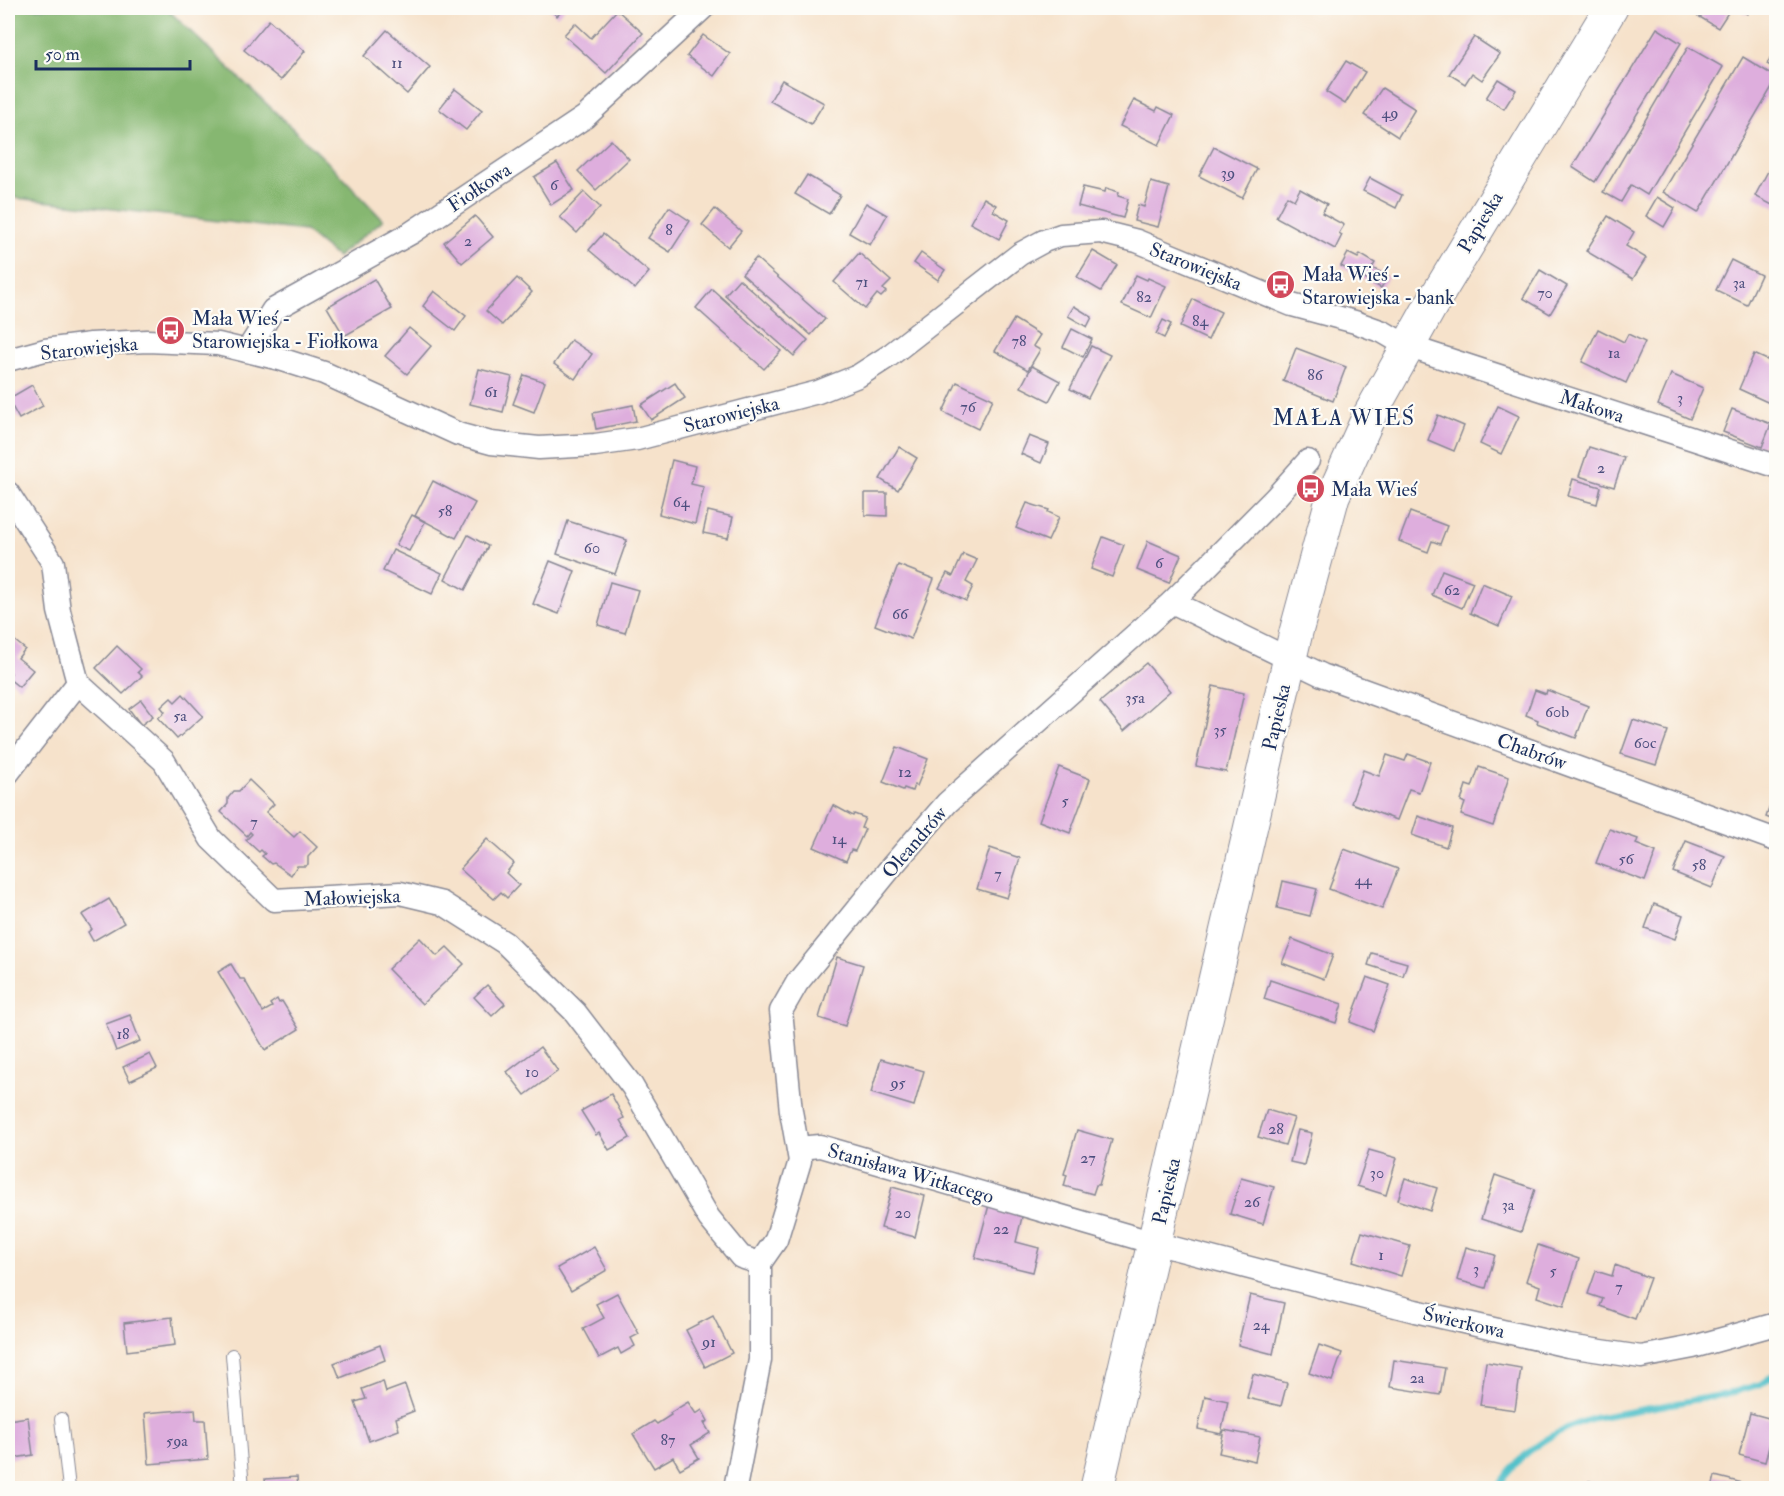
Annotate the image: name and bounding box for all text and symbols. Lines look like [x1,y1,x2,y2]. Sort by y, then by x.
scale bar [36,33,190,71]
text: 50 m [45,43,80,66]
house number: 11 [391,53,403,73]
house number: 49 [1382,103,1398,123]
street label: Fiołkowa [443,157,517,218]
house number: 39 [1221,163,1235,183]
house number: 6 [550,175,559,195]
street label: Papieska [1452,186,1510,258]
house number: 8 [665,220,673,240]
house number: 2 [464,231,472,251]
street label: Starowiejska [1146,237,1247,297]
place label: Mała Wieś - Starowiejska - bank [1302,262,1455,310]
bus stop icon: Mała Wieś - Starowiejska - bank [1265,269,1297,301]
house number: 71 [855,272,869,292]
house number: 3a [1733,273,1746,293]
house number: 70 [1537,283,1553,303]
house number: 82 [1136,287,1152,307]
place label: Mała Wieś - Starowiejska - Fiołkowa [192,306,379,354]
house number: 84 [1192,311,1209,331]
bus stop icon: Mała Wieś - Starowiejska - Fiołkowa [155,314,187,346]
street label: Starowiejska [39,331,140,366]
house number: 78 [1012,331,1027,351]
house number: 1a [1608,343,1621,363]
house number: 86 [1307,365,1324,385]
house number: 61 [484,382,498,402]
street label: Makowa [1556,384,1628,429]
house number: 3 [1677,388,1683,408]
street label: Starowiejska [681,390,782,438]
house number: 76 [960,397,977,417]
district label: MAŁA WIEŚ [1272,404,1416,432]
house number: 2 [1597,458,1605,478]
bus stop icon: Mała Wieś [1294,473,1326,505]
place label: Mała Wieś [1331,477,1418,502]
house number: 64 [673,492,691,512]
house number: 58 [438,501,453,521]
house number: 60 [584,538,600,558]
house number: 6 [1155,553,1164,573]
house number: 62 [1444,580,1460,600]
house number: 66 [892,604,909,624]
street label: Papieska [1257,681,1297,753]
house number: 35a [1125,688,1145,708]
house number: 60b [1545,702,1569,722]
house number: 5a [173,706,187,726]
house number: 35 [1213,720,1227,740]
street label: Chabrów [1494,727,1571,776]
house number: 60c [1634,733,1657,753]
house number: 12 [898,762,912,782]
house number: 5 [1061,791,1069,811]
street label: Oleandrów [876,801,953,883]
house number: 7 [250,812,258,832]
house number: 14 [832,829,848,849]
house number: 56 [1618,849,1634,869]
house number: 58 [1692,855,1707,875]
house number: 7 [994,864,1002,884]
house number: 44 [1354,870,1373,890]
street label: Małowiejska [303,883,402,912]
house number: 18 [116,1024,130,1044]
house number: 10 [525,1062,539,1082]
house number: 95 [889,1073,906,1093]
house number: 28 [1268,1119,1284,1139]
street label: Stanisława Witkacego [825,1138,997,1209]
house number: 27 [1080,1148,1096,1168]
street label: Papieska [1147,1155,1187,1227]
house number: 30 [1370,1163,1384,1183]
house number: 26 [1244,1192,1261,1212]
house number: 3a [1502,1195,1515,1215]
house number: 20 [895,1203,911,1223]
house number: 22 [993,1219,1009,1239]
house number: 1 [1378,1245,1384,1265]
house number: 3 [1473,1259,1479,1279]
house number: 5 [1549,1261,1557,1281]
house number: 7 [1615,1277,1623,1297]
street label: Świerkowa [1420,1300,1508,1344]
house number: 24 [1253,1315,1271,1335]
house number: 91 [701,1332,716,1352]
house number: 2a [1410,1368,1425,1388]
house number: 87 [661,1430,676,1450]
house number: 59a [166,1431,188,1451]

